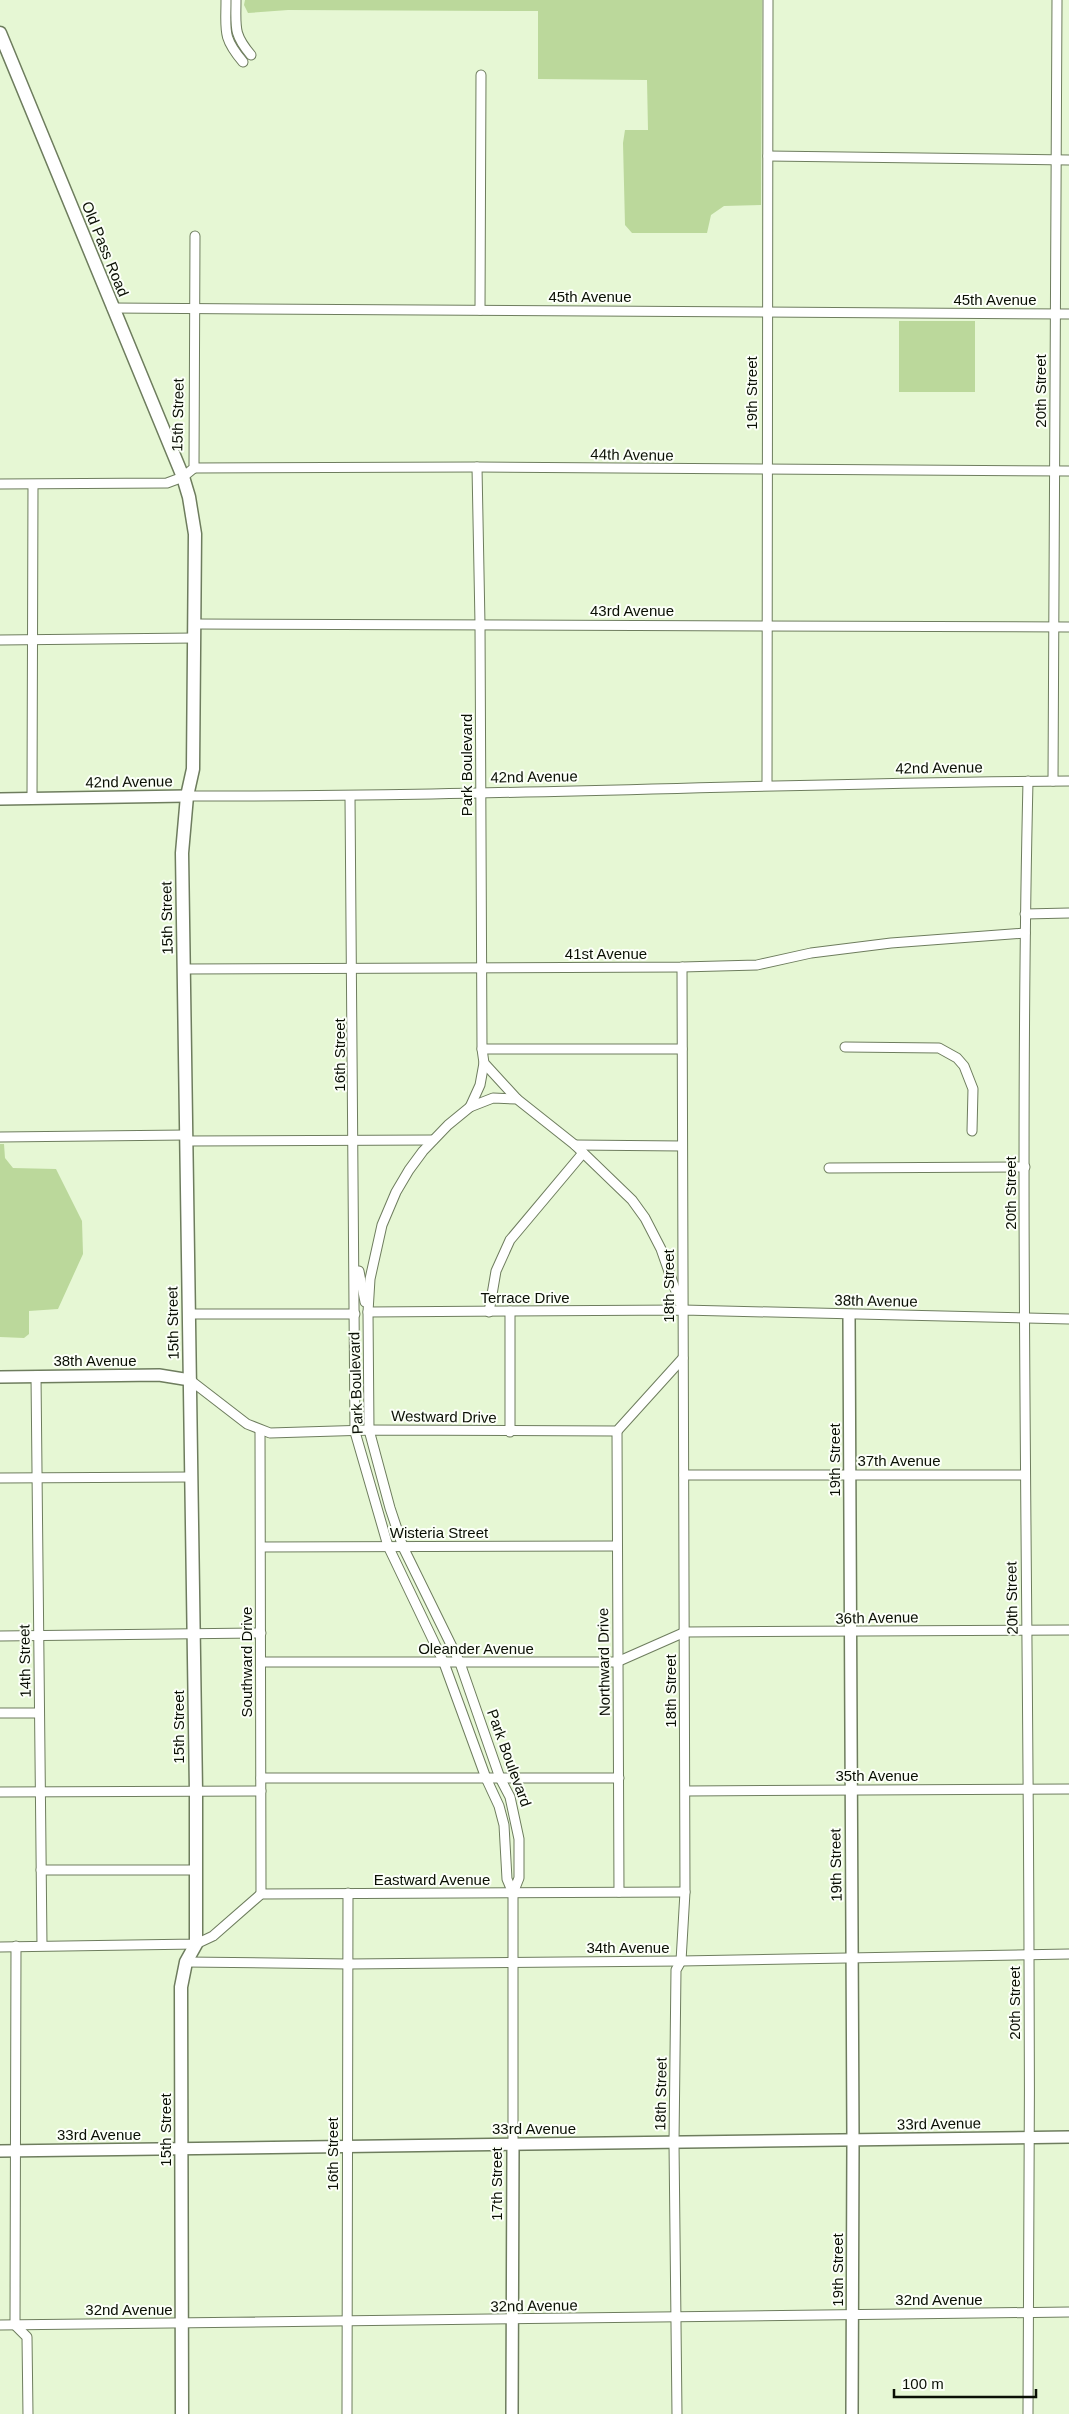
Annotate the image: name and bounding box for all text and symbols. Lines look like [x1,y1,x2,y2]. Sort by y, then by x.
street label: Old Pass Road [79,199,132,299]
street label: 45th Avenue [548,288,632,305]
street label: 45th Avenue [953,291,1037,308]
street label: 20th Street [1032,353,1049,428]
street label: 19th Street [743,355,760,430]
street label: 15th Street [168,377,187,452]
street label: 44th Avenue [590,445,674,464]
street label: 43rd Avenue [590,602,674,619]
street label: Park Boulevard [458,714,475,816]
street label: 42nd Avenue [895,758,983,777]
street label: 42nd Avenue [490,767,578,786]
street label: 42nd Avenue [85,772,173,791]
street label: 15th Street [157,880,176,955]
street label: 41st Avenue [565,945,647,962]
street label: 16th Street [331,1017,348,1092]
street label: 20th Street [1002,1155,1019,1230]
street label: 18th Street [660,1248,677,1323]
street label: 15th Street [163,1285,182,1360]
street label: Terrace Drive [480,1289,570,1306]
street label: 38th Avenue [834,1291,918,1310]
street label: Park Boulevard [345,1331,366,1435]
street label: 38th Avenue [53,1352,137,1369]
street label: Westward Drive [391,1407,497,1426]
street label: 19th Street [826,1422,843,1497]
street label: 37th Avenue [857,1452,941,1469]
street label: Wisteria Street [390,1524,489,1541]
street label: 20th Street [1002,1560,1021,1635]
street label: Southward Drive [238,1607,255,1717]
street label: Northward Drive [594,1608,613,1716]
street label: 36th Avenue [835,1608,919,1627]
street label: 14th Street [15,1623,34,1698]
street label: Oleander Avenue [418,1640,534,1657]
street label: 18th Street [662,1653,679,1728]
street label: 15th Street [170,1689,187,1764]
street label: Park Boulevard [484,1707,535,1809]
street label: 35th Avenue [835,1767,919,1784]
street label: 19th Street [826,1827,845,1902]
street label: Eastward Avenue [374,1871,490,1888]
street label: 34th Avenue [586,1939,670,1956]
street label: 20th Street [1006,1965,1023,2040]
street label: 18th Street [651,2056,670,2131]
street label: 15th Street [157,2092,174,2167]
street label: 33rd Avenue [897,2114,981,2133]
street label: 16th Street [324,2116,341,2191]
street label: 33rd Avenue [492,2120,576,2137]
street label: 33rd Avenue [57,2126,141,2143]
street label: 17th Street [488,2146,505,2221]
street label: 19th Street [829,2232,846,2307]
street label: 32nd Avenue [895,2291,983,2308]
street label: 32nd Avenue [490,2296,578,2315]
street label: 32nd Avenue [85,2301,173,2318]
scale bar [894,2366,1036,2398]
text: 100 m [902,2375,944,2392]

